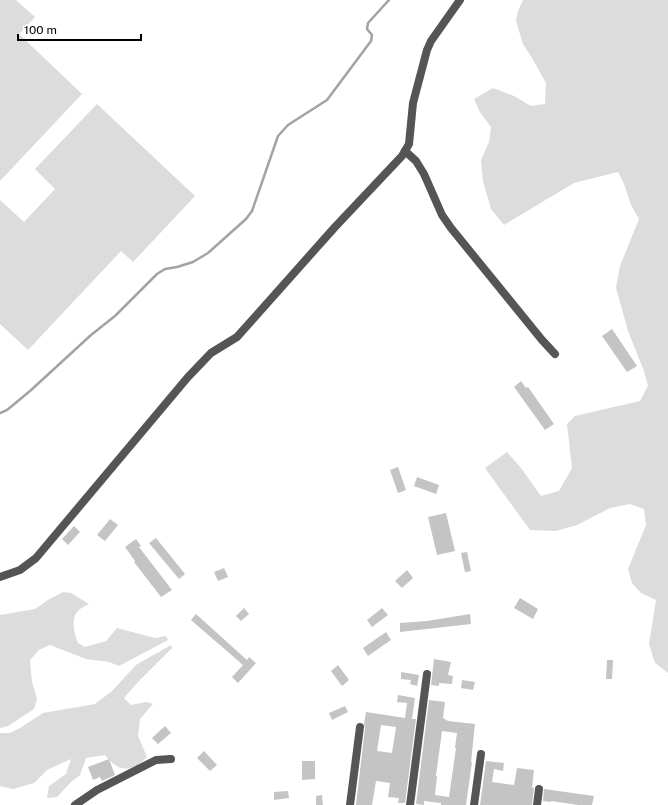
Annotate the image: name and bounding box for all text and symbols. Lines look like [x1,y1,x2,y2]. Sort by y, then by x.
scale bar [18,16,141,42]
text: 100 m [24,23,57,37]

